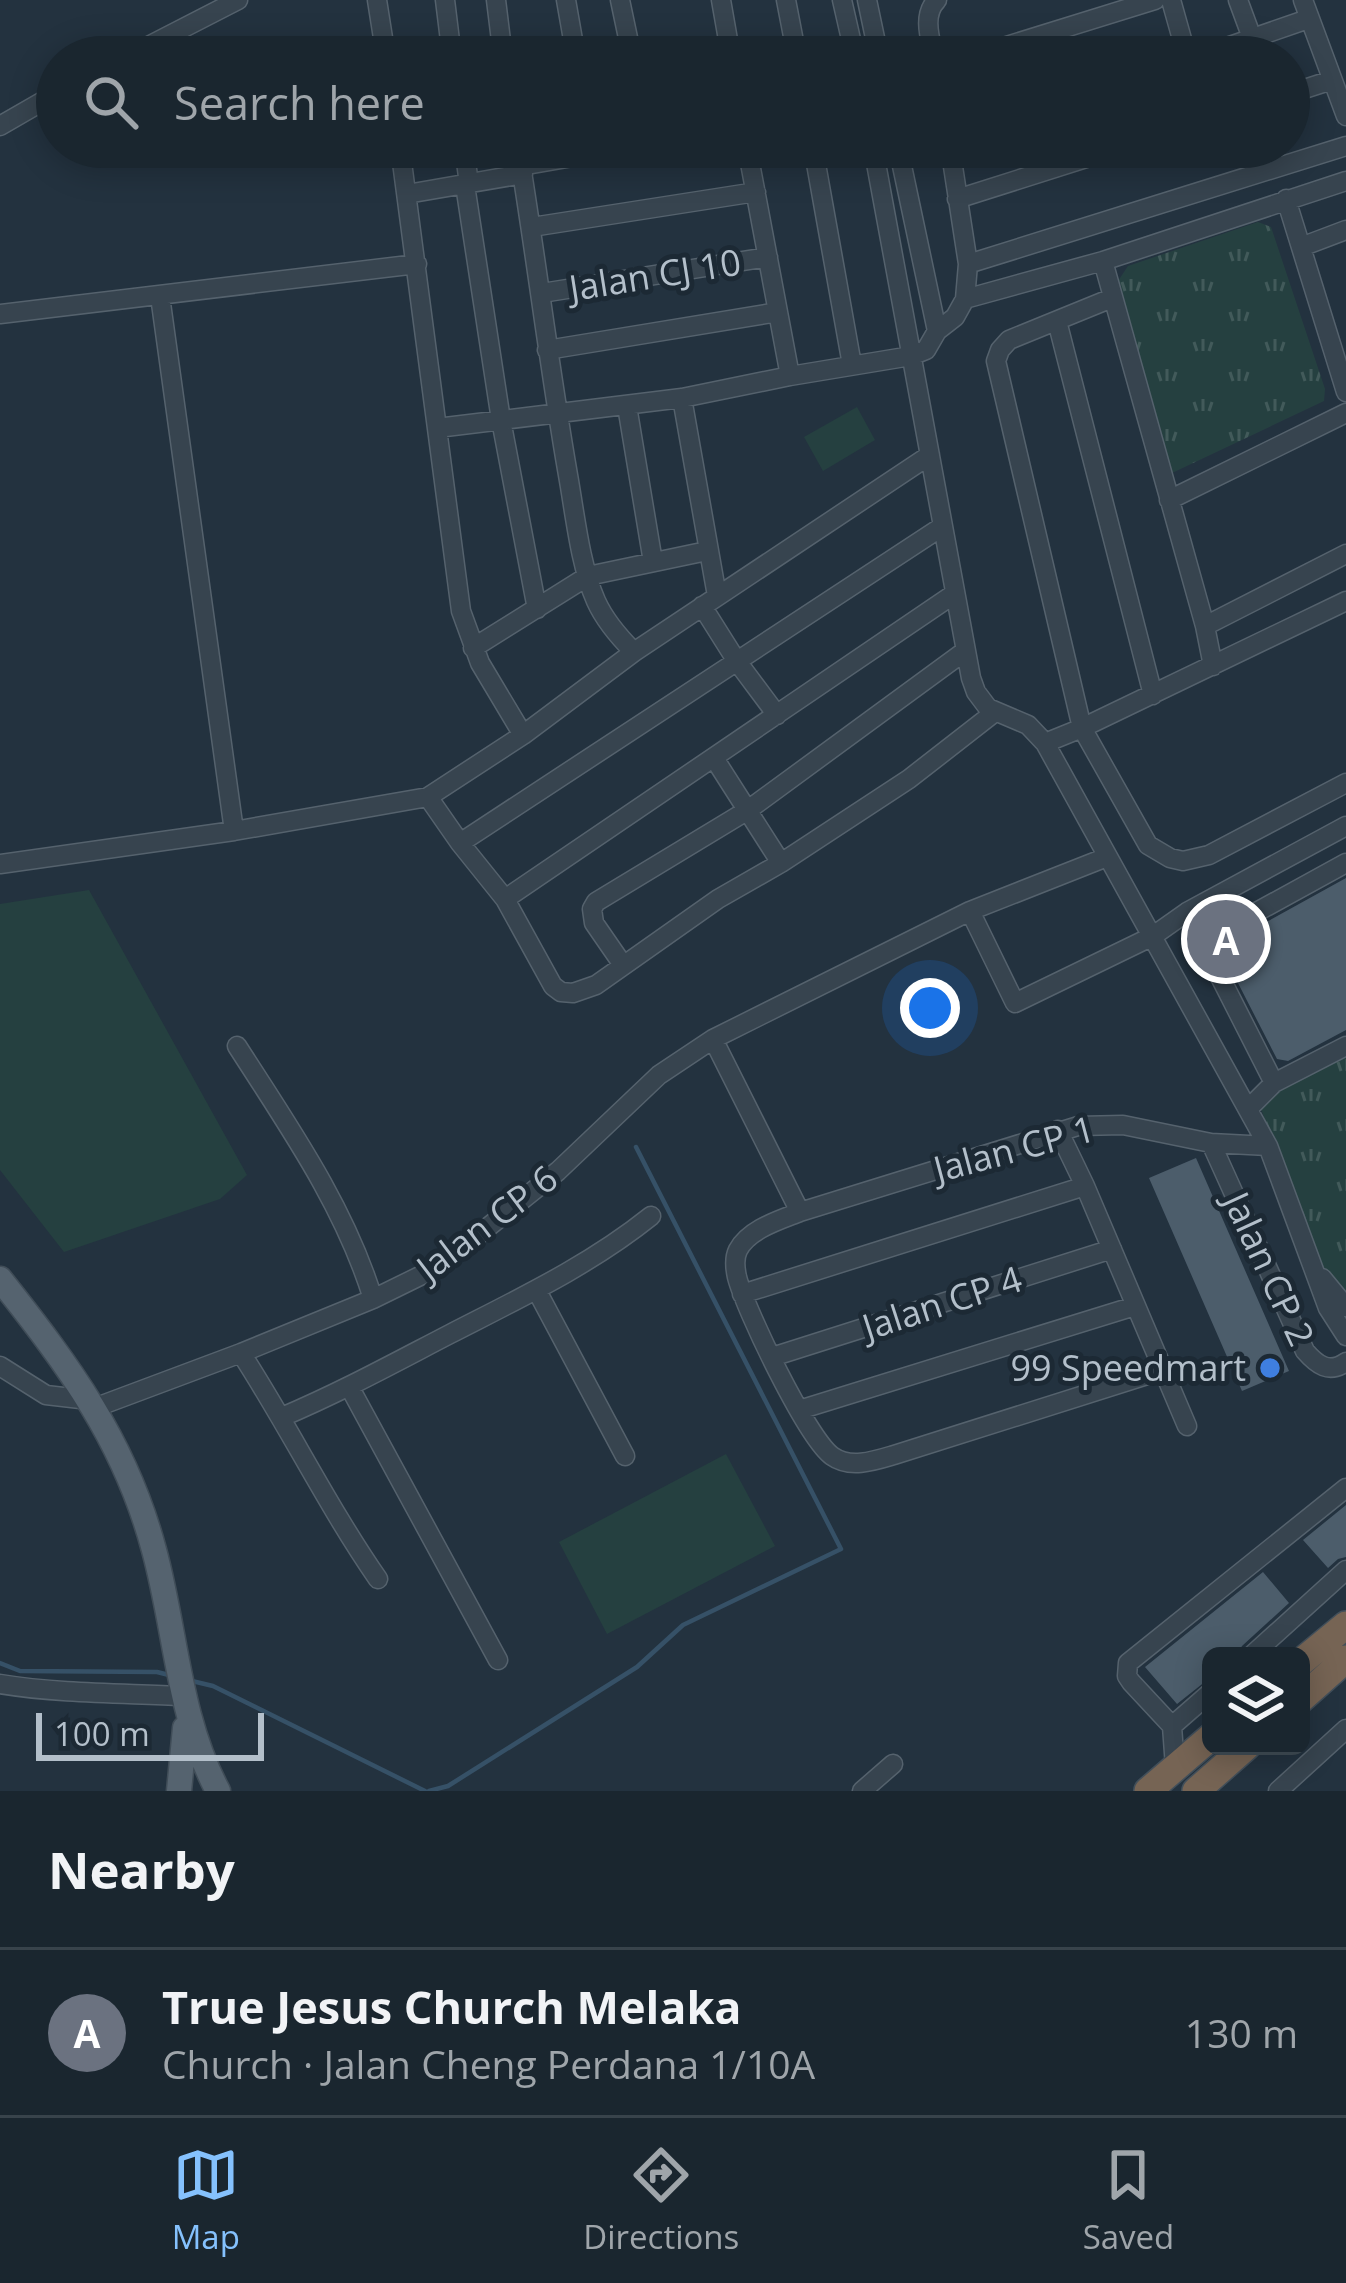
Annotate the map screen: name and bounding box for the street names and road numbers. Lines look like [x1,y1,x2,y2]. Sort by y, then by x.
street label: Jalan CJ 10 [563,237,744,313]
street label: Jalan CP 1 [925,1104,1100,1194]
street label: Jalan CP 6 [404,1154,567,1293]
street label: Jalan CP 2 [1211,1181,1326,1354]
street label: Jalan CP 4 [853,1254,1028,1352]

